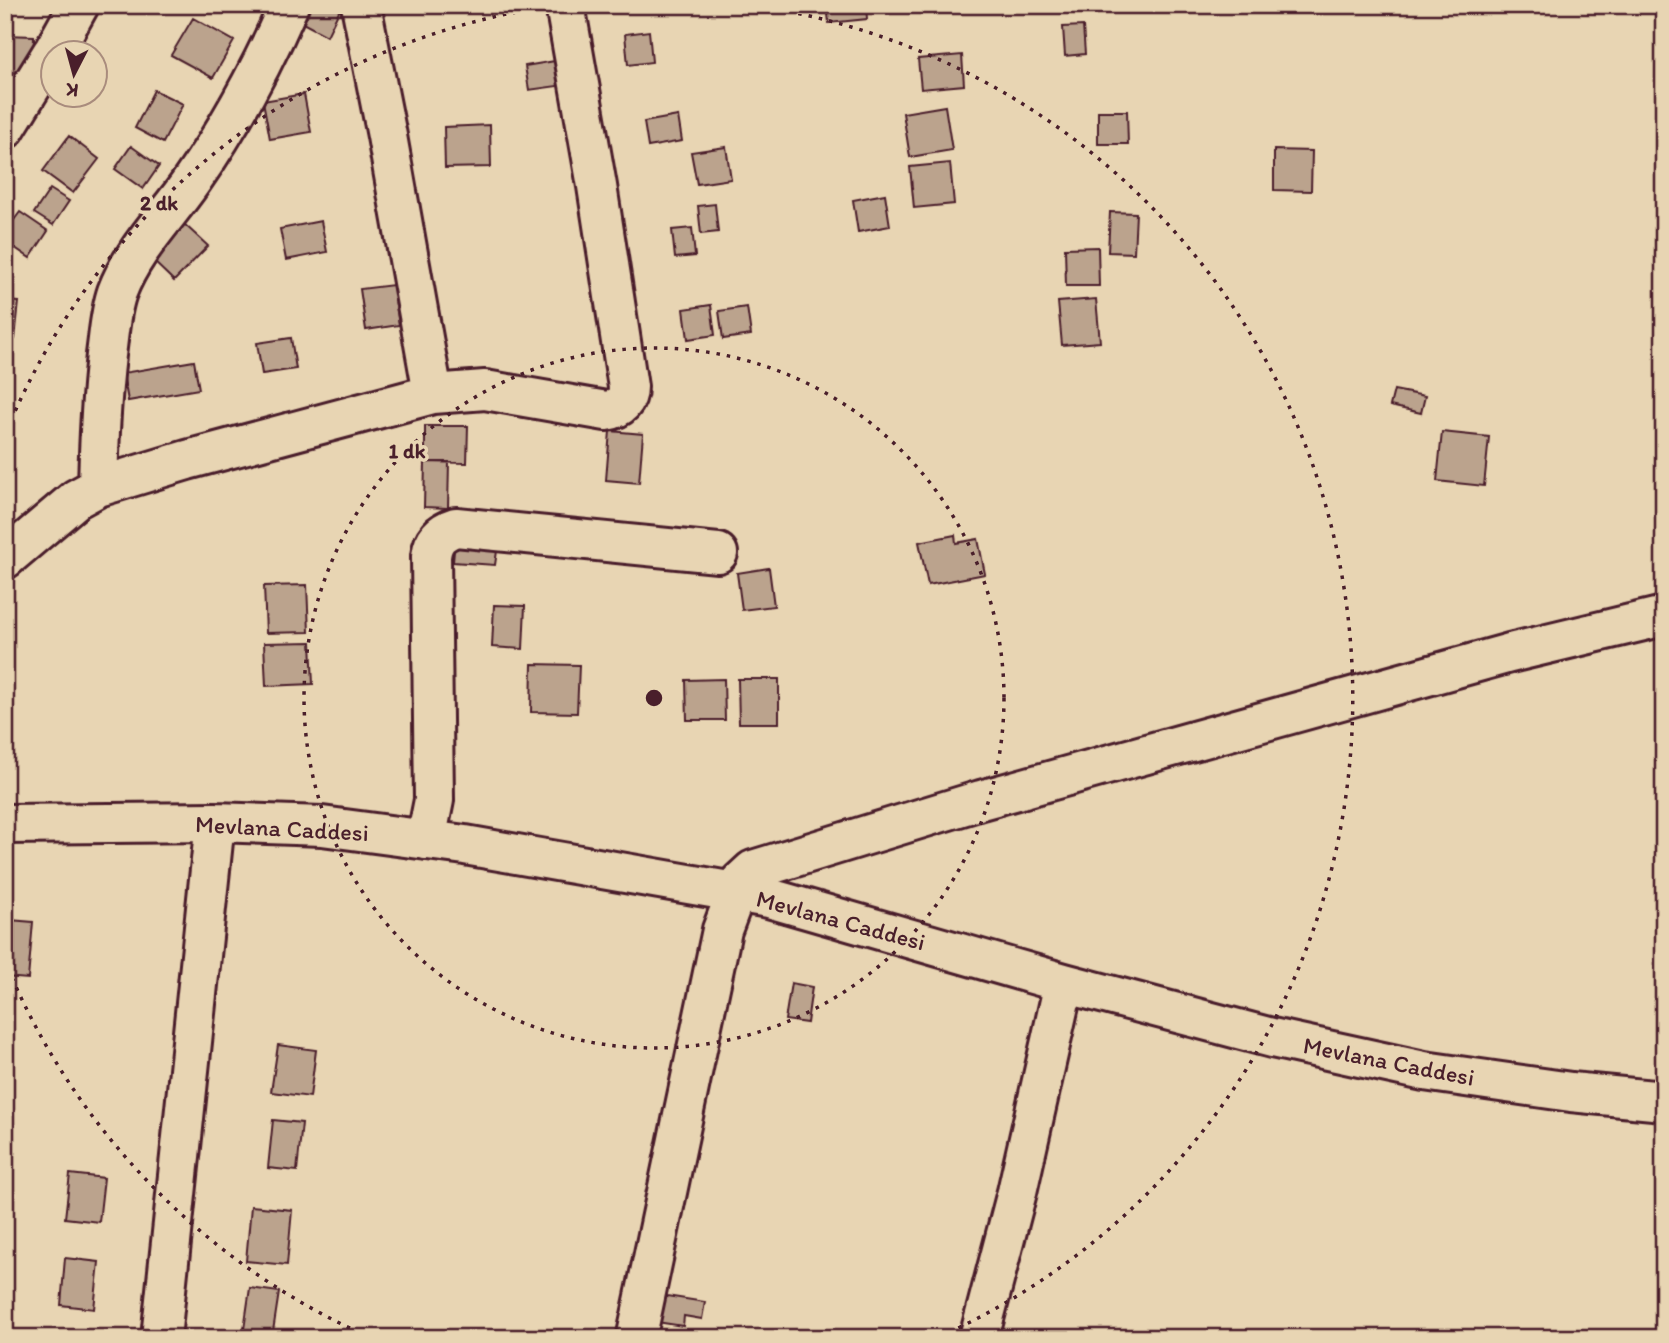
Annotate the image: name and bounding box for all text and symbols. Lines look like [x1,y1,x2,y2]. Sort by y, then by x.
north arrow [38,38,108,108]
text: K [64,78,80,102]
text: 2 dk [140,190,178,215]
text: 1 dk [389,438,426,463]
centre of rings [642,686,666,710]
street label: Mevlana Caddesi [194,809,370,847]
street label: Mevlana Caddesi [753,884,929,956]
street label: Mevlana Caddesi [1301,1030,1477,1092]

